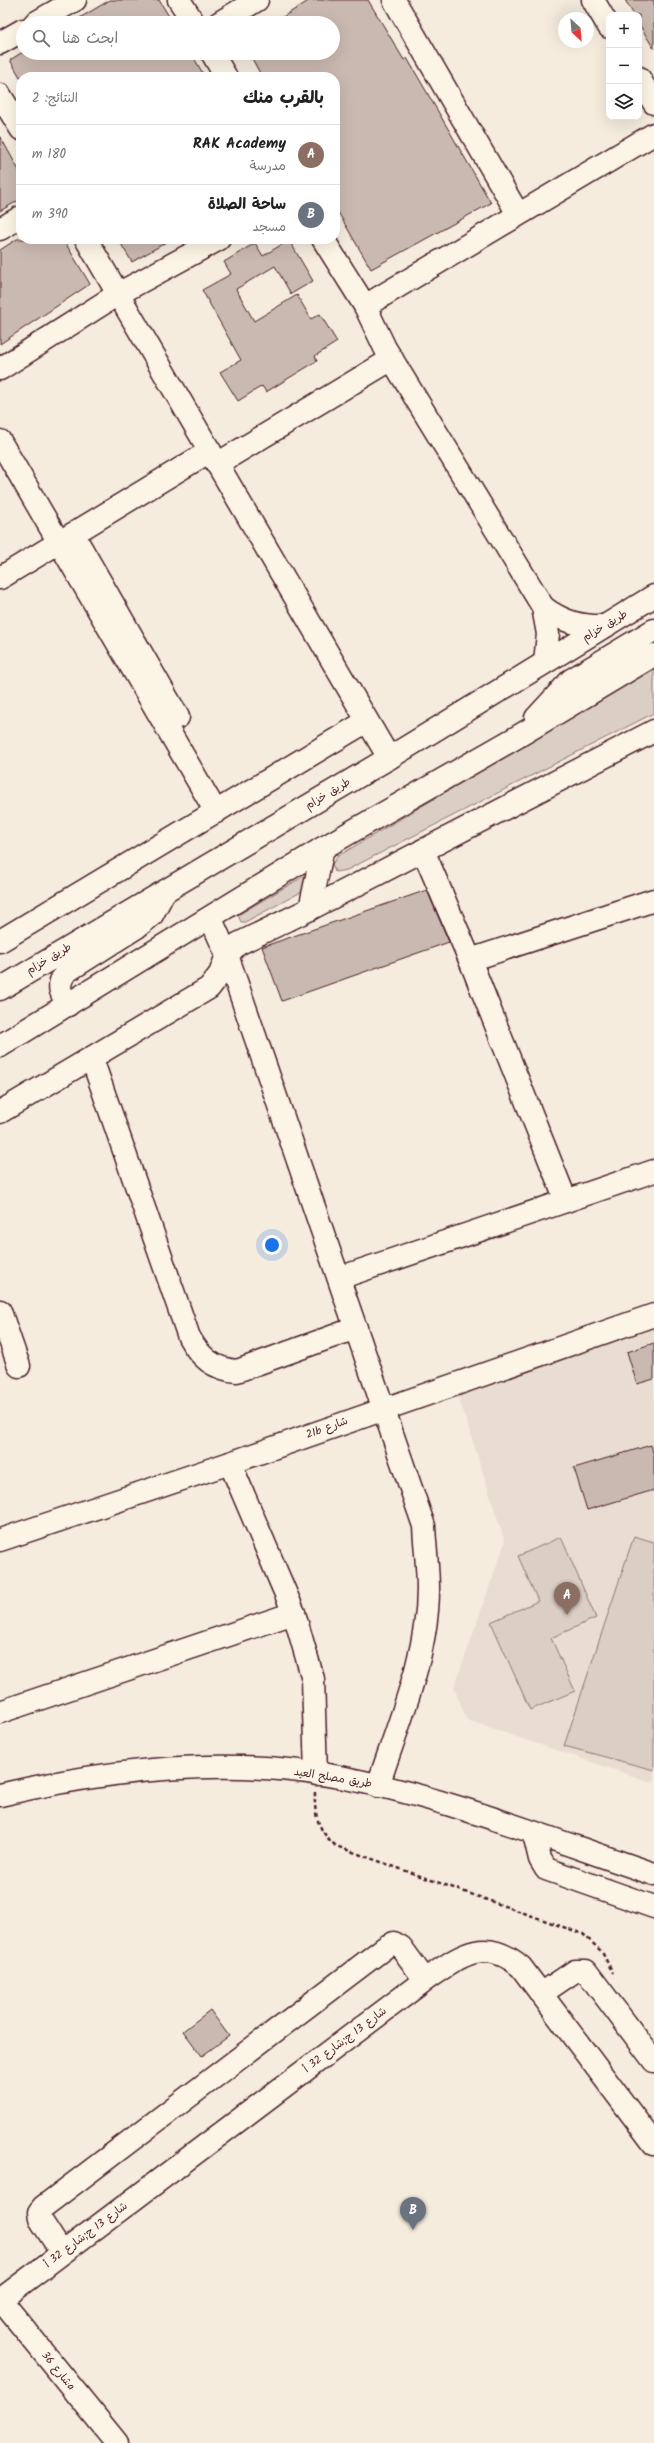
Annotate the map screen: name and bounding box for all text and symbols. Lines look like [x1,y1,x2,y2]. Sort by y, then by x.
north arrow [558,12,594,48]
map controls [606,12,642,120]
button: + [606,12,642,48]
search box [16,16,340,60]
icon: search [30,27,52,49]
text: ابحث هنا [62,27,118,51]
button: − [606,48,642,84]
button: layers [606,84,642,120]
text: بالقرب منك [243,85,324,112]
text: النتائج: 2 [32,88,78,109]
text: RAK Academy [193,132,286,156]
text: 180 m [32,144,66,165]
text: A [307,144,315,165]
text: مدرسة [250,156,286,177]
text: ساحة الصلاة [208,193,286,217]
text: 390 m [32,204,68,225]
text: B [307,204,315,225]
text: مسجد [253,217,286,238]
street label: طريق خزام [579,605,631,647]
street label: طريق خزام [302,773,354,815]
street label: طريق خزام [23,938,75,980]
your location [262,1235,282,1255]
street label: 21b شارع [303,1412,351,1444]
pin: A [554,1582,580,1615]
street label: طريق مصلح العيد [293,1763,373,1793]
street label: شارع 13 ج;شارع 32 أ [299,2003,391,2077]
pin: B [400,2197,426,2230]
street label: شارع 13 ج;شارع 32 أ [40,2198,132,2272]
street label: شارع 36a [37,2348,79,2394]

